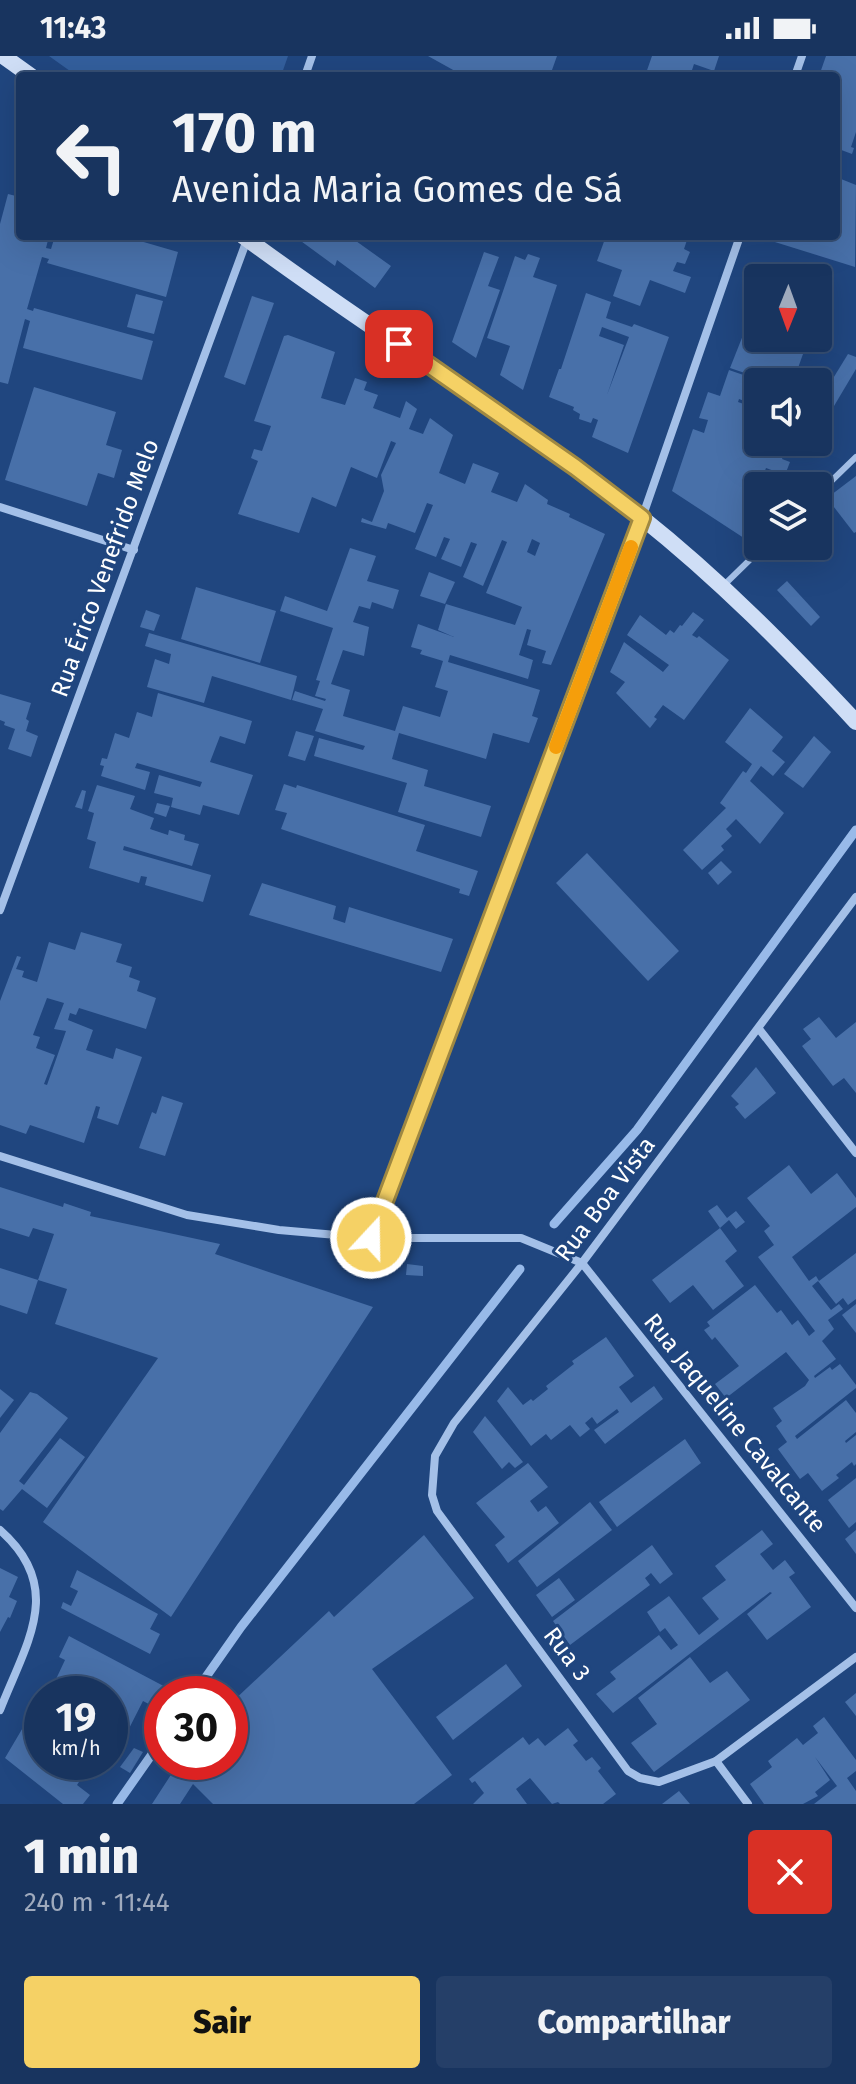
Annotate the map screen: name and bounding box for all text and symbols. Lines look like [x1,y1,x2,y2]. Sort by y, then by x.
text: 11:43 [40,10,106,46]
text: 170 m [172,100,317,167]
icon: left [40,104,144,208]
text: Avenida Maria Gomes de Sá [172,168,623,212]
north arrow [744,264,832,352]
map controls [744,264,832,560]
pin [365,310,433,378]
icon: arrive [377,322,421,366]
button: sound [744,368,832,456]
street label: Rua Érico Venefrido Melo [44,435,165,701]
button: layers [744,472,832,560]
street label: Rua Boa Vista [549,1131,661,1267]
position arrow [329,1196,413,1280]
street label: Rua Jaqueline Cavalcante [638,1308,832,1538]
street label: Rua 3 [538,1622,596,1686]
speed limit sign: 30 [144,1676,248,1780]
text: 19 [56,1694,96,1742]
text: km/h [51,1736,101,1760]
text: 1 min [24,1828,139,1886]
button: close [748,1830,832,1914]
text: 240 m · 11:44 [24,1887,170,1918]
button: Sair [24,1976,420,2068]
button: Compartilhar [436,1976,832,2068]

